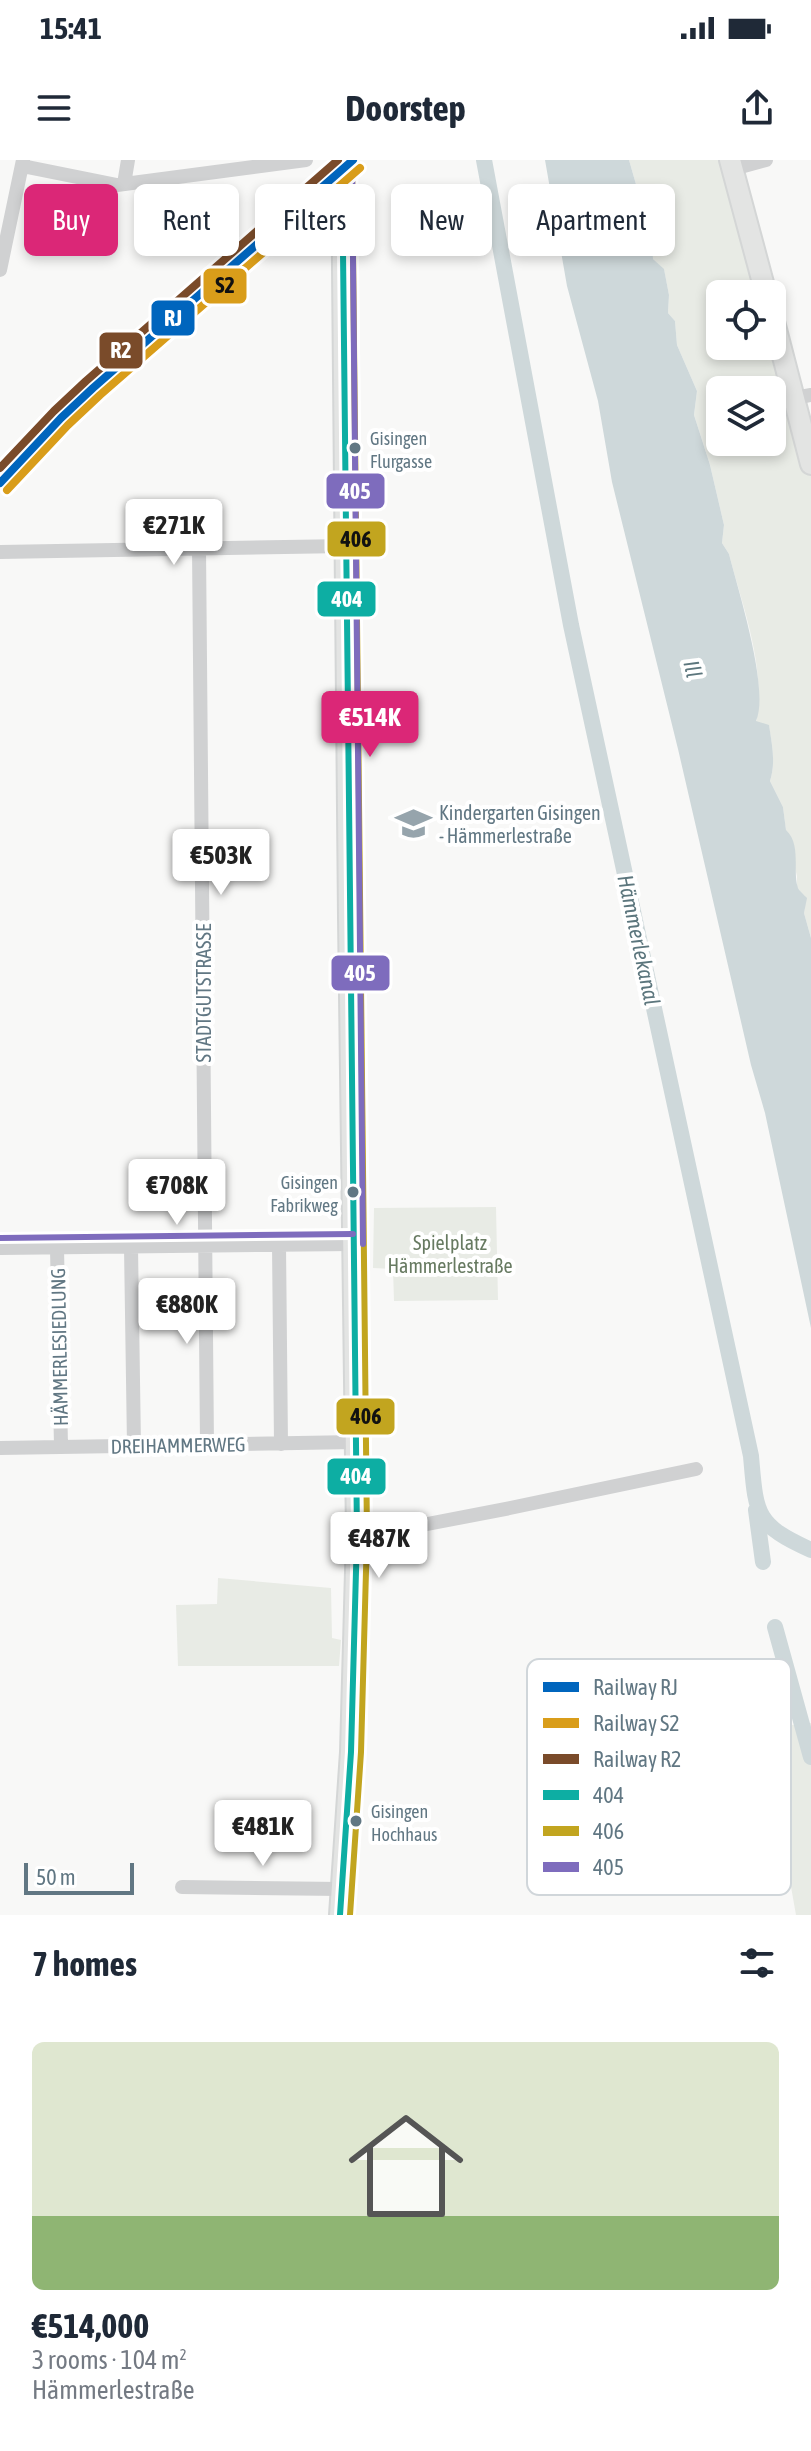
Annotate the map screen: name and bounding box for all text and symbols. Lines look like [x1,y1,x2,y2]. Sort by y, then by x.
text: 15:41 [40,11,102,45]
icon: menu [32,86,76,130]
icon: share [735,86,779,130]
text: Doorstep [345,87,466,129]
chip: Buy [24,184,118,256]
chip: Rent [134,184,239,256]
chip: Filters [255,184,375,256]
chip: New [391,184,492,256]
chip: Apartment [508,184,675,256]
line badge: S2 [202,267,248,305]
text: S2 [215,272,235,298]
map controls [706,280,786,456]
button: locate [706,280,786,360]
line badge: RJ [150,299,196,337]
text: RJ [164,305,182,331]
line badge: R2 [98,331,144,370]
text: R2 [110,337,132,363]
button: layers [706,376,786,456]
place label: Gisingen Flurgasse [370,428,432,472]
marker: Gisingen Flurgasse [347,440,363,456]
line badge: 405 [325,472,386,510]
text: 405 [338,478,371,504]
pin: €271K [118,499,230,567]
text: €271K [143,510,205,540]
line badge: 406 [326,520,387,558]
text: 406 [339,526,372,552]
line badge: 404 [316,580,377,618]
text: 404 [330,586,363,612]
water label: Ill [678,658,708,680]
pin: €514K [314,691,426,759]
text: €514K [339,702,401,732]
place label: Kindergarten Gisingen - Hämmerlestraße [439,801,601,847]
school or university icon: Kindergarten Gisingen - Hämmerlestraße [394,804,432,842]
pin: €503K [165,829,277,897]
text: €503K [190,840,252,870]
water label: Hämmerlekanal [612,872,666,1008]
street label: STADTGUTSTRASSE [192,923,215,1062]
line badge: 405 [330,954,391,992]
text: 405 [343,960,376,986]
pin: €708K [121,1159,233,1227]
text: €708K [146,1170,208,1200]
place label: Gisingen Fabrikweg [270,1172,338,1216]
marker: Gisingen Fabrikweg [345,1184,361,1200]
park label: Spielplatz Hämmerlestraße [388,1231,512,1277]
street label: HÄMMERLESIEDLUNG [46,1268,72,1426]
pin: €880K [131,1278,243,1346]
text: €880K [156,1289,218,1319]
line badge: 406 [335,1397,396,1436]
text: 406 [349,1403,382,1429]
street label: DREIHAMMERWEG [110,1432,246,1458]
line badge: 404 [326,1457,387,1496]
text: 404 [339,1463,372,1489]
pin: €487K [323,1512,435,1580]
text: €487K [348,1523,410,1553]
legend [527,1659,791,1895]
text: Railway RJ [593,1674,678,1700]
text: Railway S2 [593,1710,680,1736]
text: Railway R2 [593,1746,681,1772]
text: 404 [593,1782,624,1808]
pin: €481K [207,1800,319,1868]
place label: Gisingen Hochhaus [371,1801,437,1845]
text: €481K [232,1811,294,1841]
marker: Gisingen Hochhaus [348,1813,364,1829]
text: 406 [593,1818,624,1844]
text: 405 [593,1854,624,1880]
scale bar [24,1859,134,1895]
text: 50 m [36,1864,76,1890]
icon: filters [735,1941,779,1985]
text: 7 homes [32,1944,137,1983]
icon: home [334,2094,478,2238]
text: €514,000 [32,2306,149,2345]
text: 3 rooms · 104 m² [32,2345,187,2375]
text: Hämmerlestraße [32,2375,194,2405]

